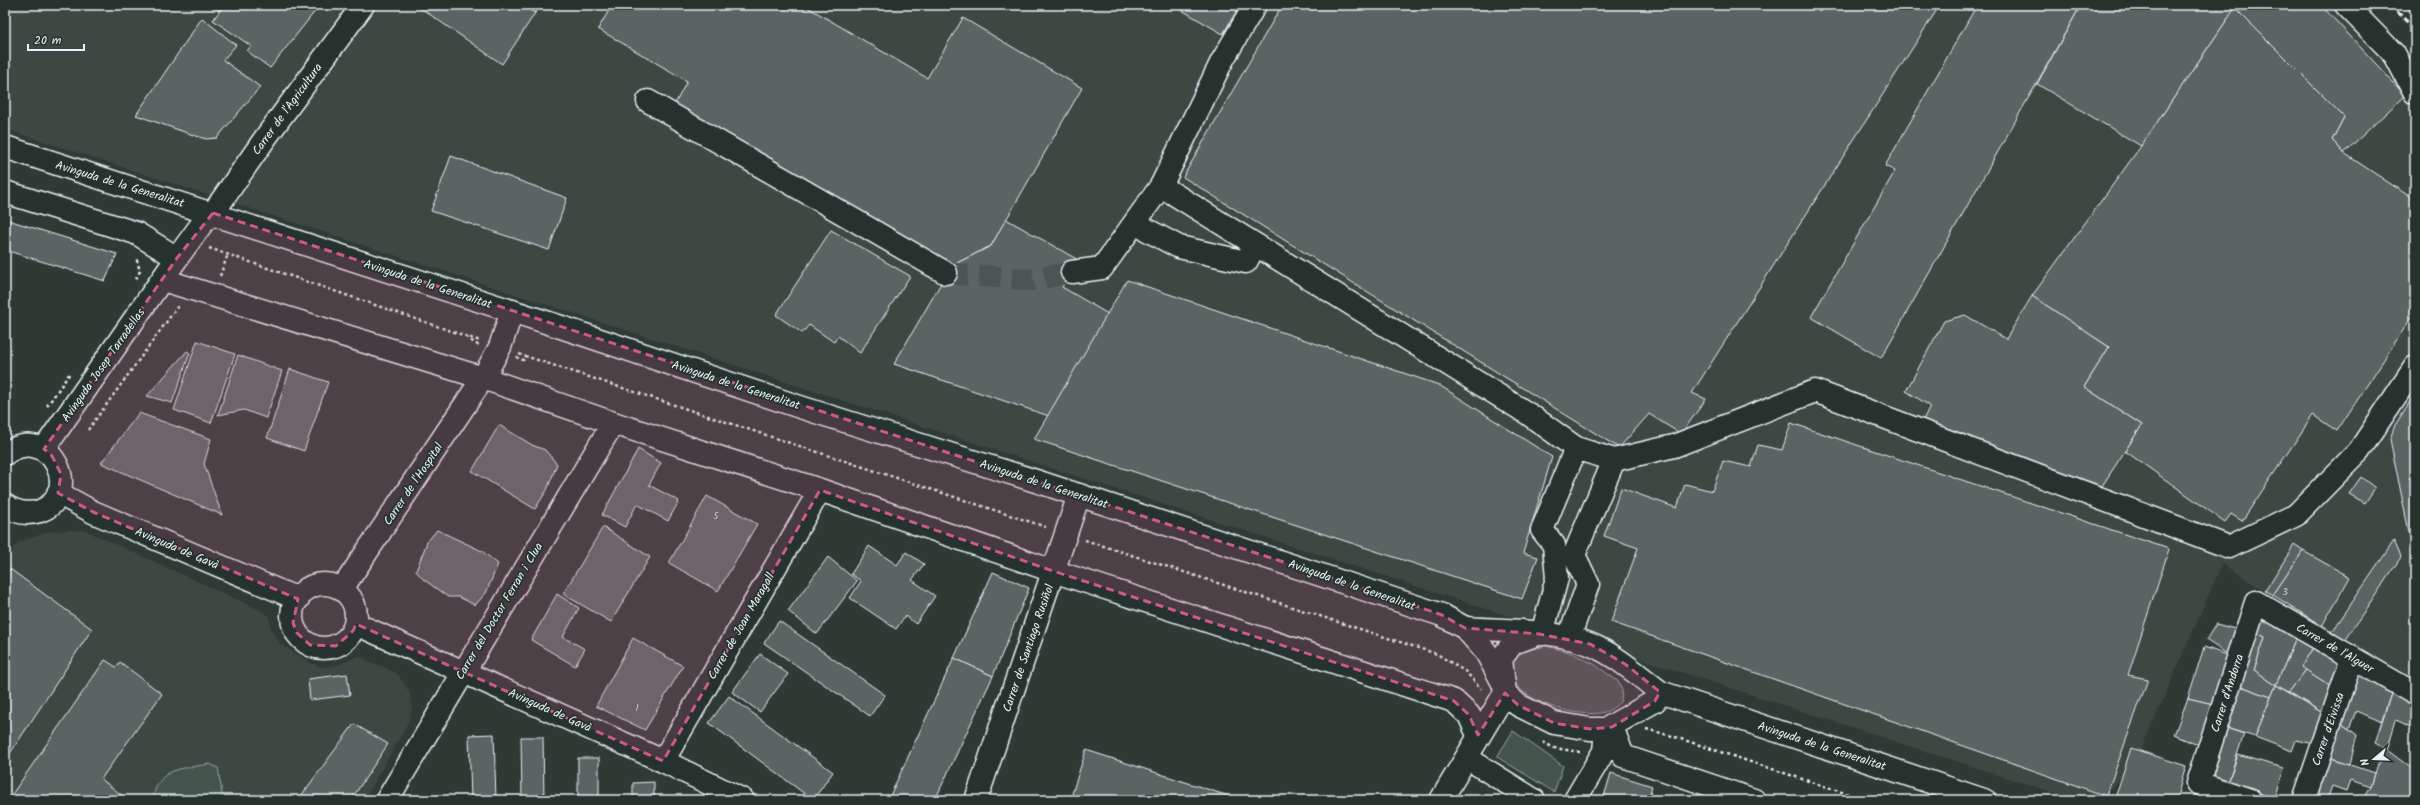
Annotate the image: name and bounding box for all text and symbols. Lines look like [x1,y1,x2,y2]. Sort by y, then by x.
scale bar [28,26,84,52]
text: 20 m [34,31,62,50]
street label: Carrer de l'Agricultura [247,59,328,159]
street label: Avinguda de la Generalitat [53,156,187,213]
street label: Avinguda de la Generalitat [361,255,495,314]
street label: Avinguda Josep Tarradellas [57,304,150,426]
street label: Avinguda de la Generalitat [669,356,803,415]
street label: Carrer de l'Hospital [379,439,448,529]
street label: Avinguda de la Generalitat [977,455,1111,514]
house number: 5 [713,508,719,524]
street label: Avinguda de Gavà [132,522,222,575]
street label: Carrer del Doctor Ferran i Clua [451,539,548,683]
street label: Avinguda de la Generalitat [1285,555,1419,616]
street label: Carrer de Joan Maragall [703,569,780,683]
street label: Carrer de Santiago Rusiñol [998,582,1059,715]
house number: 3 [2282,584,2288,600]
street label: Carrer de l'Alguer [2292,618,2378,679]
street label: Carrer d'Andorra [2206,651,2249,735]
street label: Avinguda de Gavà [505,684,595,737]
street label: Carrer d'Eivissa [2307,690,2350,768]
house number: 1 [635,700,639,716]
street label: Avinguda de la Generalitat [1755,717,1889,776]
north arrow [2354,739,2394,779]
text: N [2356,756,2375,768]

